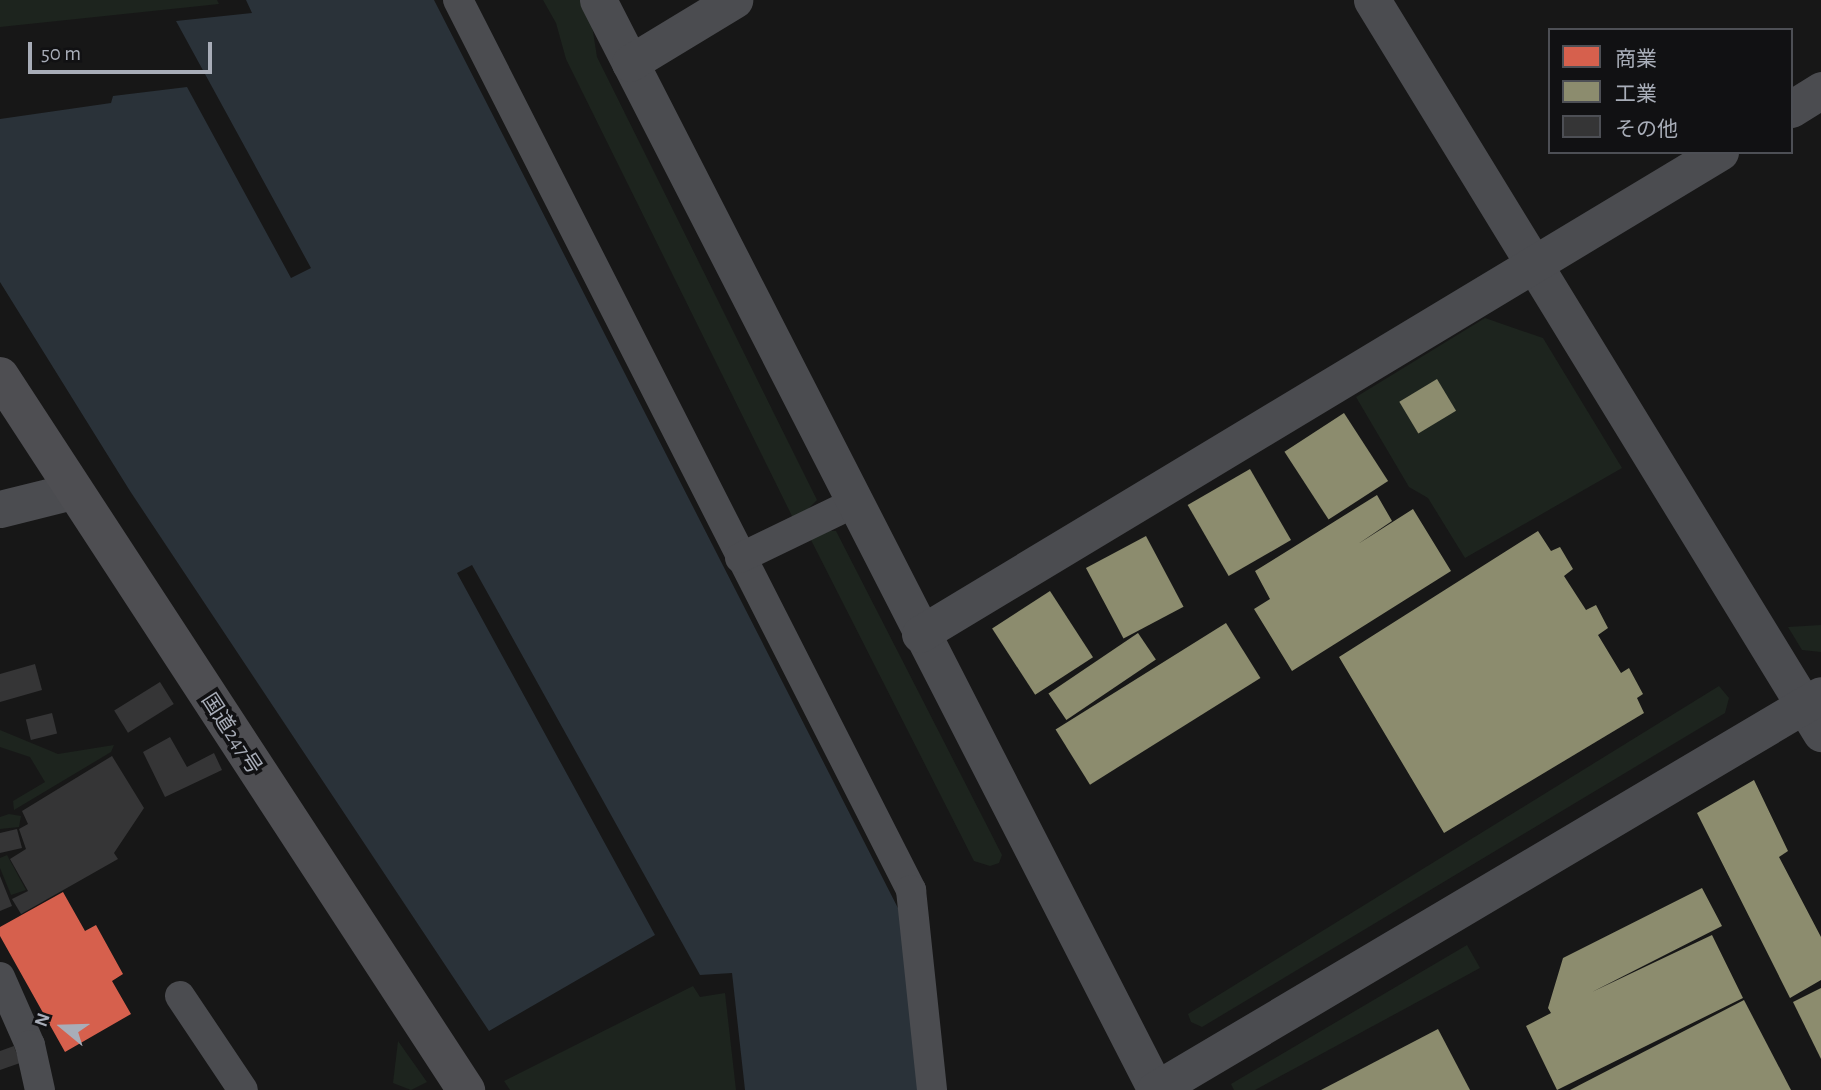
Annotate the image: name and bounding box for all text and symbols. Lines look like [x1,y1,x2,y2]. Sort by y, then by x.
scale bar [32,28,215,72]
legend [1548,28,1793,154]
text: 50 m [41,43,81,64]
text: 商業 [1615,49,1657,70]
text: 工業 [1615,84,1657,105]
text: その他 [1615,119,1678,140]
street label: 国道247号 [196,689,266,779]
north arrow [28,992,98,1062]
text: N [32,1011,54,1029]

